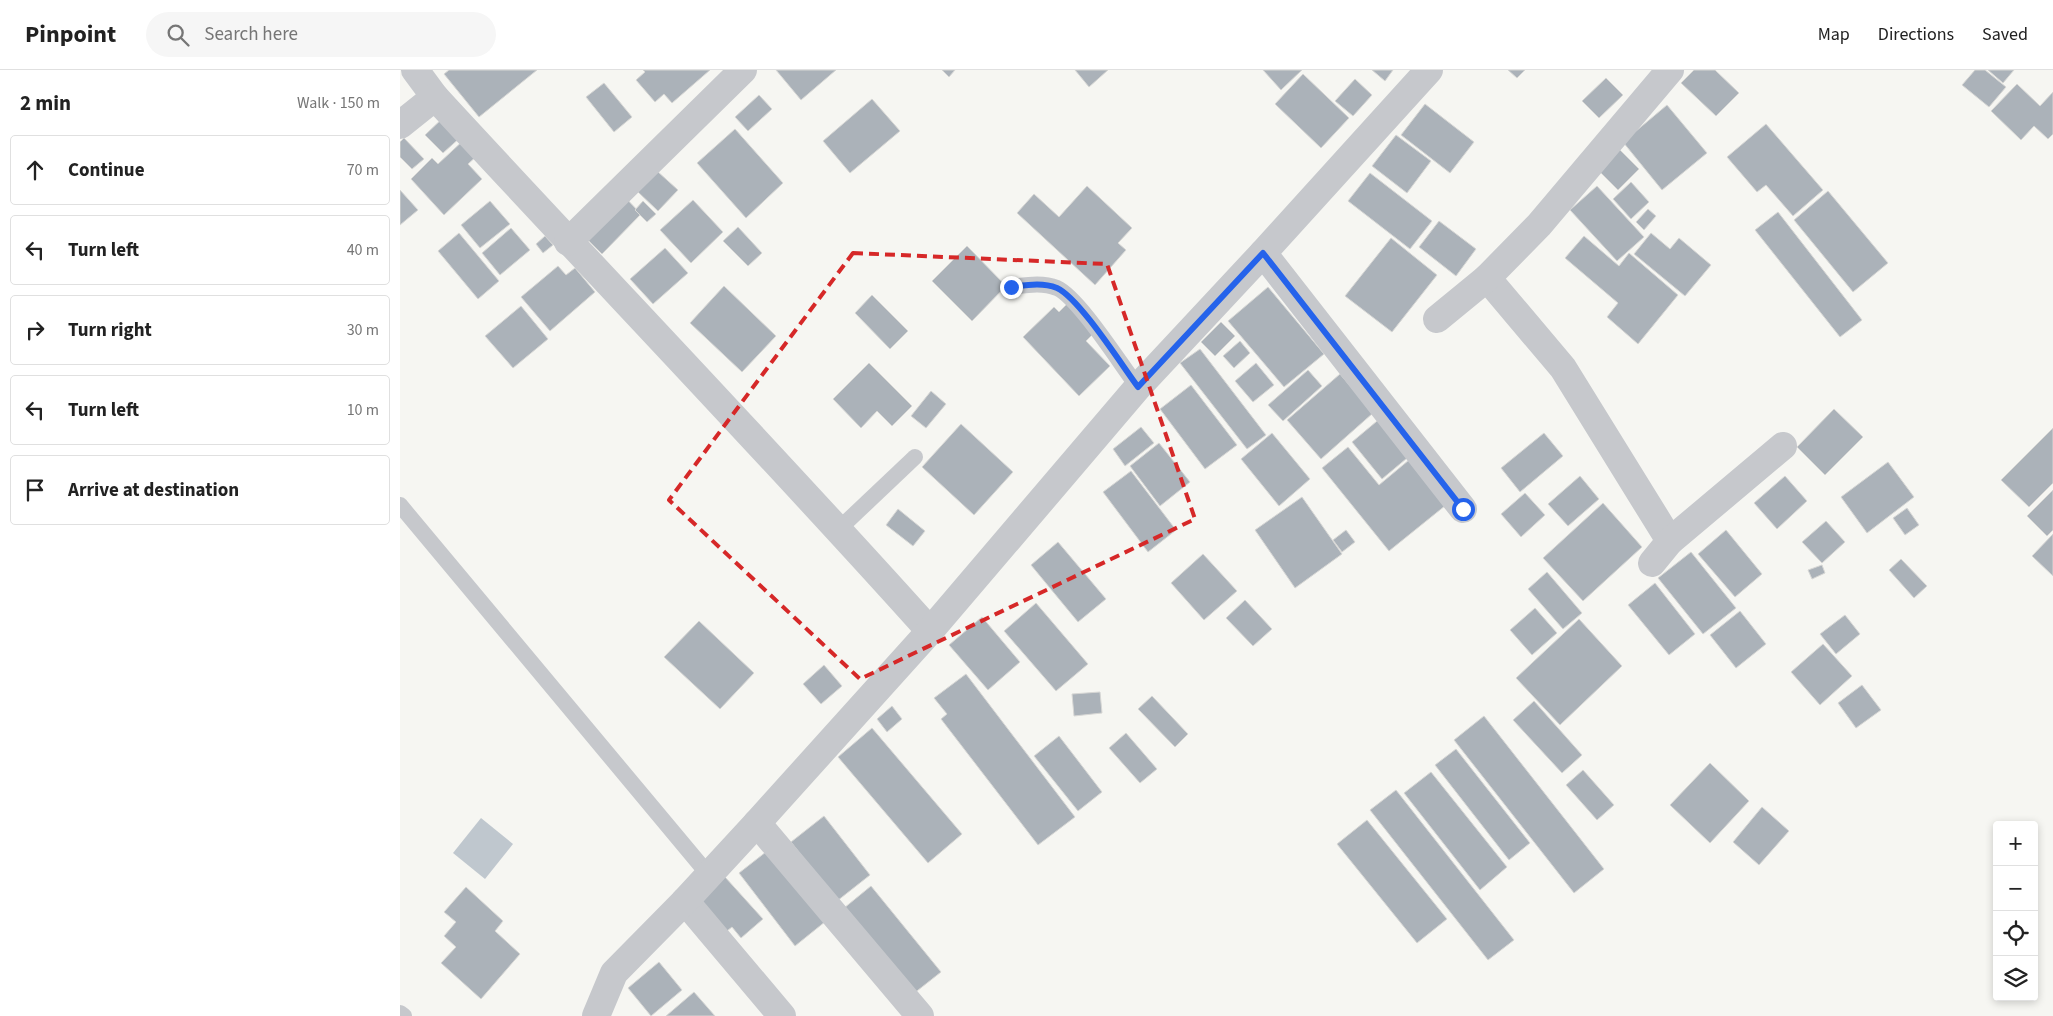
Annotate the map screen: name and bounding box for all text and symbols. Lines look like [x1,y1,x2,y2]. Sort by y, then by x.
search box [146,12,496,57]
text: Pinpoint [25,17,116,52]
icon: search [164,21,192,49]
text: Search here [204,21,298,48]
text: Map [1818,22,1850,47]
text: Directions [1878,22,1954,47]
text: Saved [1982,22,2028,47]
text: 2 min [20,88,71,118]
text: Walk · 150 m [297,92,380,114]
icon: ahead [21,156,49,184]
text: Continue [68,157,145,184]
text: 70 m [347,159,379,181]
icon: left [21,236,49,264]
text: Turn left [68,237,139,264]
text: 40 m [347,239,379,261]
route end [1000,276,1023,299]
icon: right [21,316,49,344]
text: Turn right [68,317,152,344]
text: 30 m [347,319,379,341]
icon: left [21,396,49,424]
text: Turn left [68,397,139,424]
text: 10 m [347,399,379,421]
icon: arrive [21,476,49,504]
text: Arrive at destination [68,477,239,504]
route start [1452,498,1475,521]
map controls [1993,821,2038,1001]
button: + [1993,821,2038,866]
button: − [1993,866,2038,911]
button: locate [1993,911,2038,956]
button: layers [1993,956,2038,1001]

